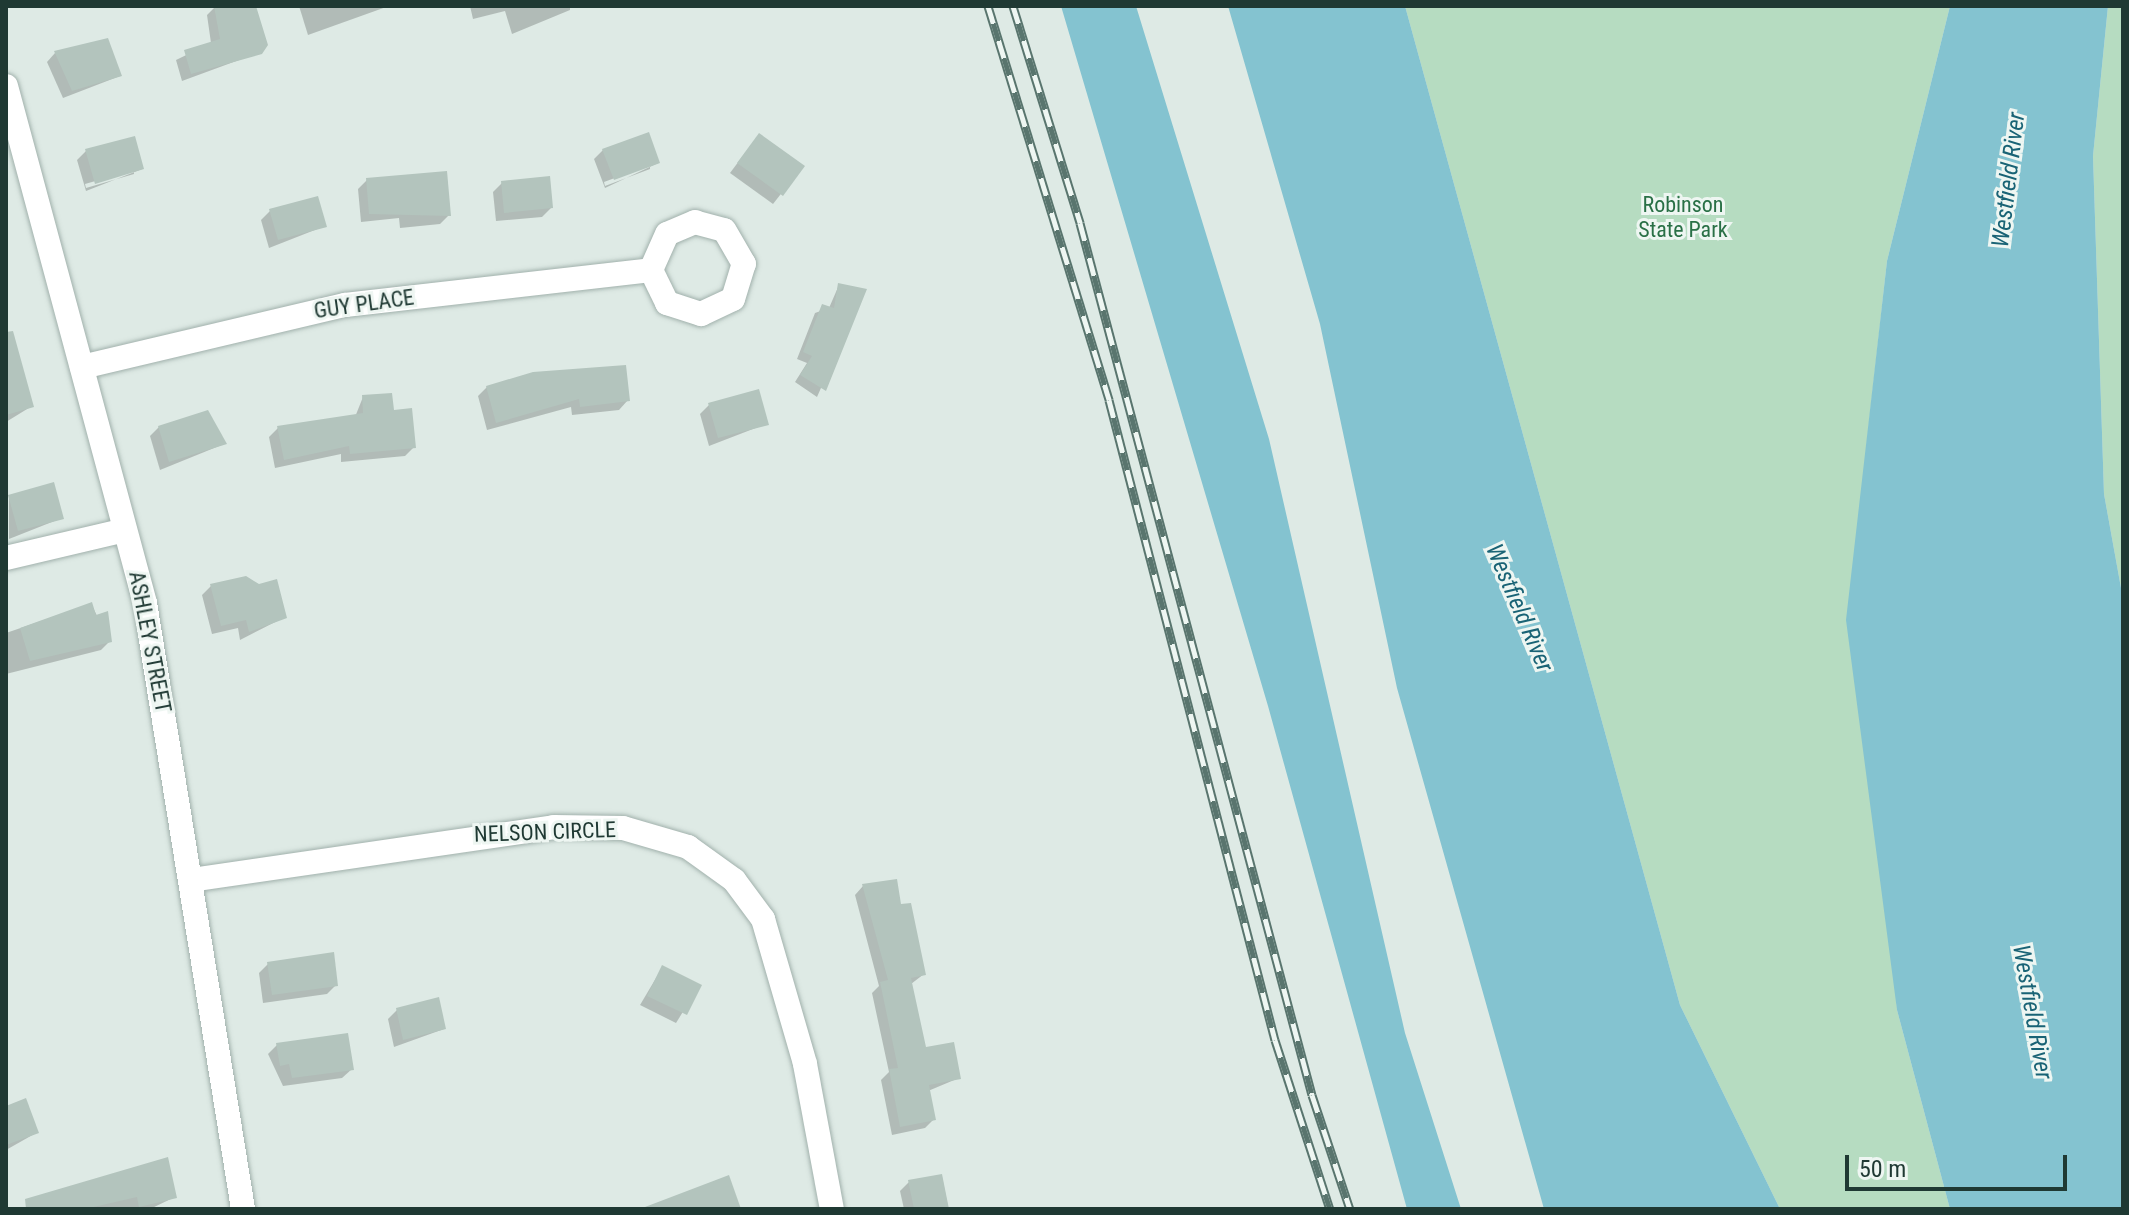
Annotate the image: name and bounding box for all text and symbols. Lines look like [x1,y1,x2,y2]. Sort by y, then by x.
water label: Westfield River [1986,111,2032,249]
park label: Robinson State Park [1638,191,1728,242]
street label: GUY PLACE [312,284,416,324]
water label: Westfield River [1479,540,1559,676]
street label: ASHLEY STREET [123,569,177,715]
street label: NELSON CIRCLE [474,816,616,848]
water label: Westfield River [2006,943,2058,1081]
scale bar [1849,1139,2071,1189]
text: 50 m [1859,1155,1906,1183]

